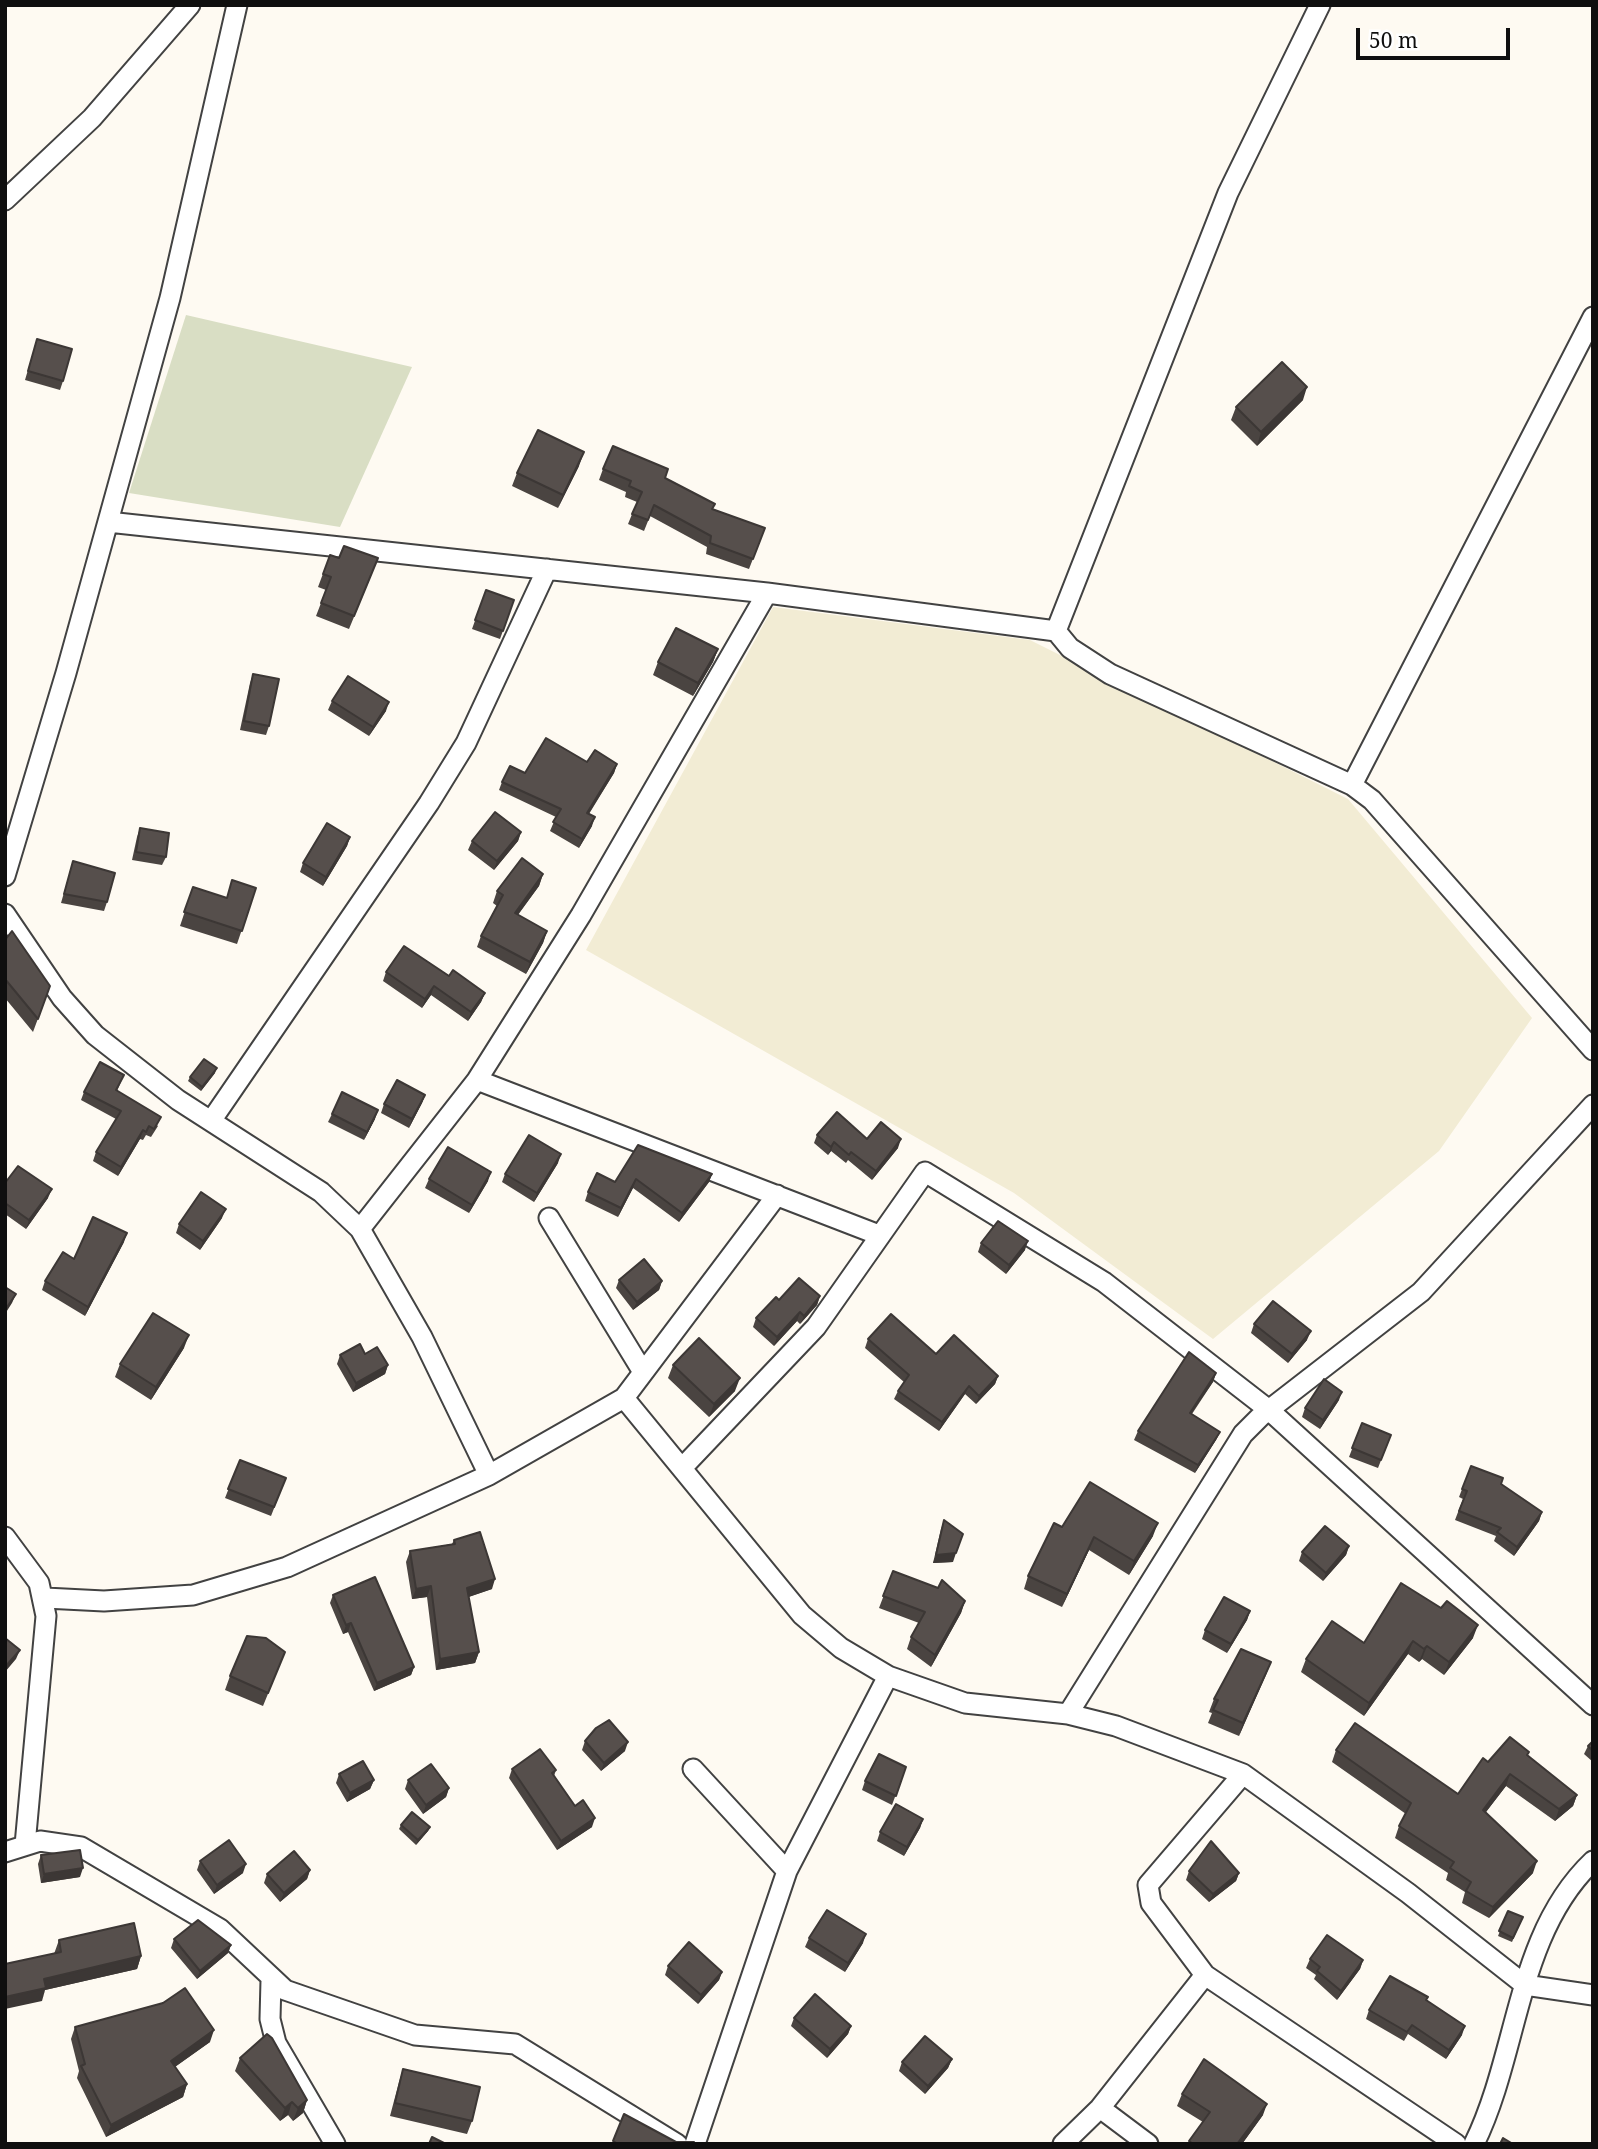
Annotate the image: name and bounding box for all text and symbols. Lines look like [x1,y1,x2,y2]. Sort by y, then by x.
scale bar [1360,14,1514,58]
text: 50 m [1369,26,1418,54]

